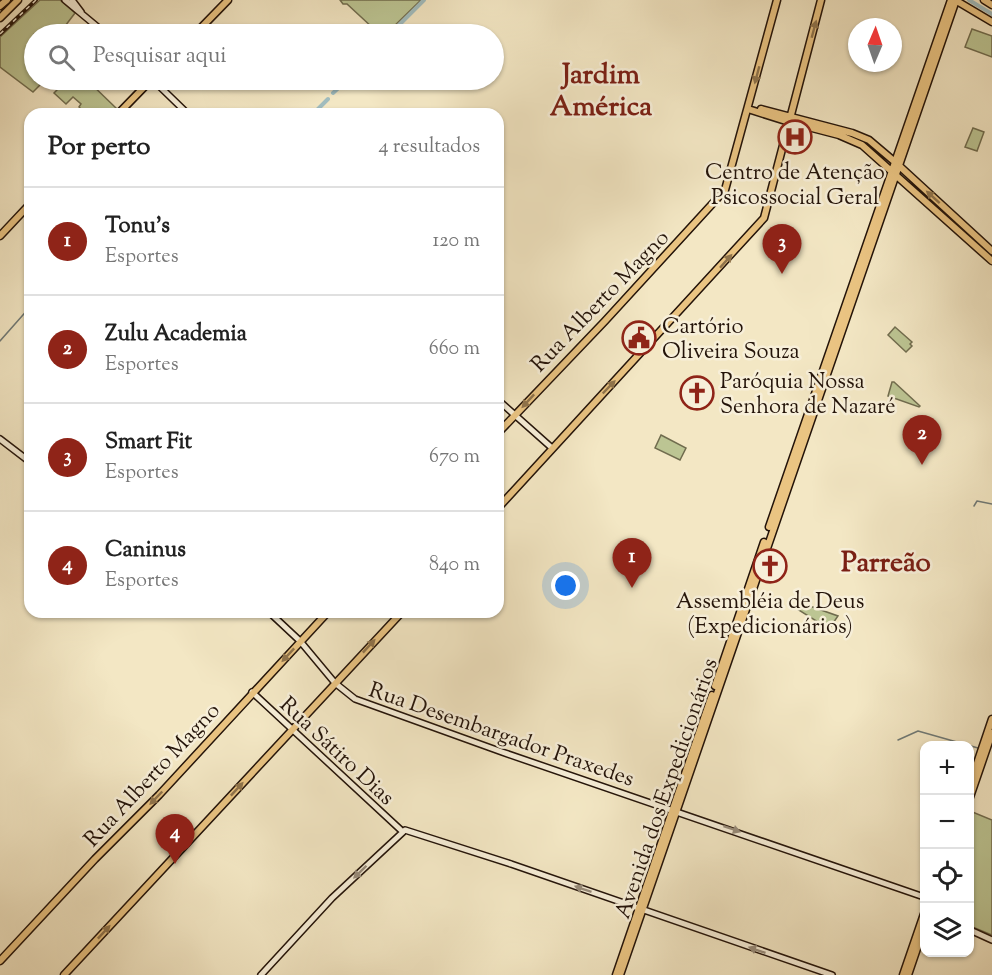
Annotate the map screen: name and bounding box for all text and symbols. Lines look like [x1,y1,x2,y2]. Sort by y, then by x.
north arrow [848,18,902,72]
one-way arrow [809,19,819,38]
search box [24,24,504,90]
icon: search [45,41,78,74]
text: Pesquisar aqui [93,41,227,73]
district label: Jardim América [550,56,652,128]
one-way arrow [752,66,761,84]
hospital icon: Centro de Atenção Psicossocial Geral [777,119,813,155]
text: Por perto [48,129,150,166]
text: 4 resultados [378,133,480,162]
place label: Centro de Atenção Psicossocial Geral [705,158,885,215]
one-way arrow [926,191,941,204]
text: Tonu's [105,211,170,243]
street label: Rua Alberto Magno [525,224,678,381]
pin: 3 [762,224,802,274]
text: 1 [64,227,71,256]
text: 120 m [432,227,480,256]
text: Esportes [105,243,179,272]
one-way arrow [719,253,733,268]
place label: Cartório Oliveira Souza [662,312,800,369]
text: Zulu Academia [105,319,247,351]
public building icon: Cartório Oliveira Souza [621,320,657,356]
text: 2 [63,335,72,364]
text: 660 m [429,335,480,364]
text: Esportes [105,351,179,380]
place label: Paróquia Nossa Senhora de Nazaré [720,367,896,424]
church icon: Paróquia Nossa Senhora de Nazaré [679,375,715,411]
one-way arrow [601,381,615,395]
one-way arrow [521,394,535,409]
pin: 2 [902,416,942,465]
text: Smart Fit [105,427,192,459]
text: 3 [63,443,72,472]
text: 670 m [429,443,480,472]
text: Esportes [105,459,179,488]
text: Caninus [105,535,186,567]
pin: 1 [612,538,652,588]
district label: Parreão [841,544,931,584]
church icon: Assembléia de Deus (Expedicionários) [752,548,788,584]
text: 4 [62,551,73,580]
text: 840 m [429,551,480,580]
text: Esportes [105,567,179,596]
your location [551,571,580,600]
place label: Assembléia de Deus (Expedicionários) [676,587,864,644]
one-way arrow [362,639,375,654]
one-way arrow [281,647,295,662]
street label: Avenida dos Expedicionários [608,654,728,924]
street label: Rua Desembargador Praxedes [364,675,638,796]
street label: Rua Sátiro Dias [271,690,401,814]
street label: Rua Alberto Magno [78,697,229,855]
map controls [920,741,974,957]
button: + [920,741,974,795]
one-way arrow [230,782,243,797]
one-way arrow [149,791,163,805]
button: − [920,795,974,849]
pin: 4 [156,814,195,864]
one-way arrow [723,825,741,835]
button: locate [920,849,974,903]
one-way arrow [353,864,367,878]
one-way arrow [574,884,592,894]
button: layers [920,903,974,957]
one-way arrow [97,925,110,940]
one-way arrow [748,944,766,954]

